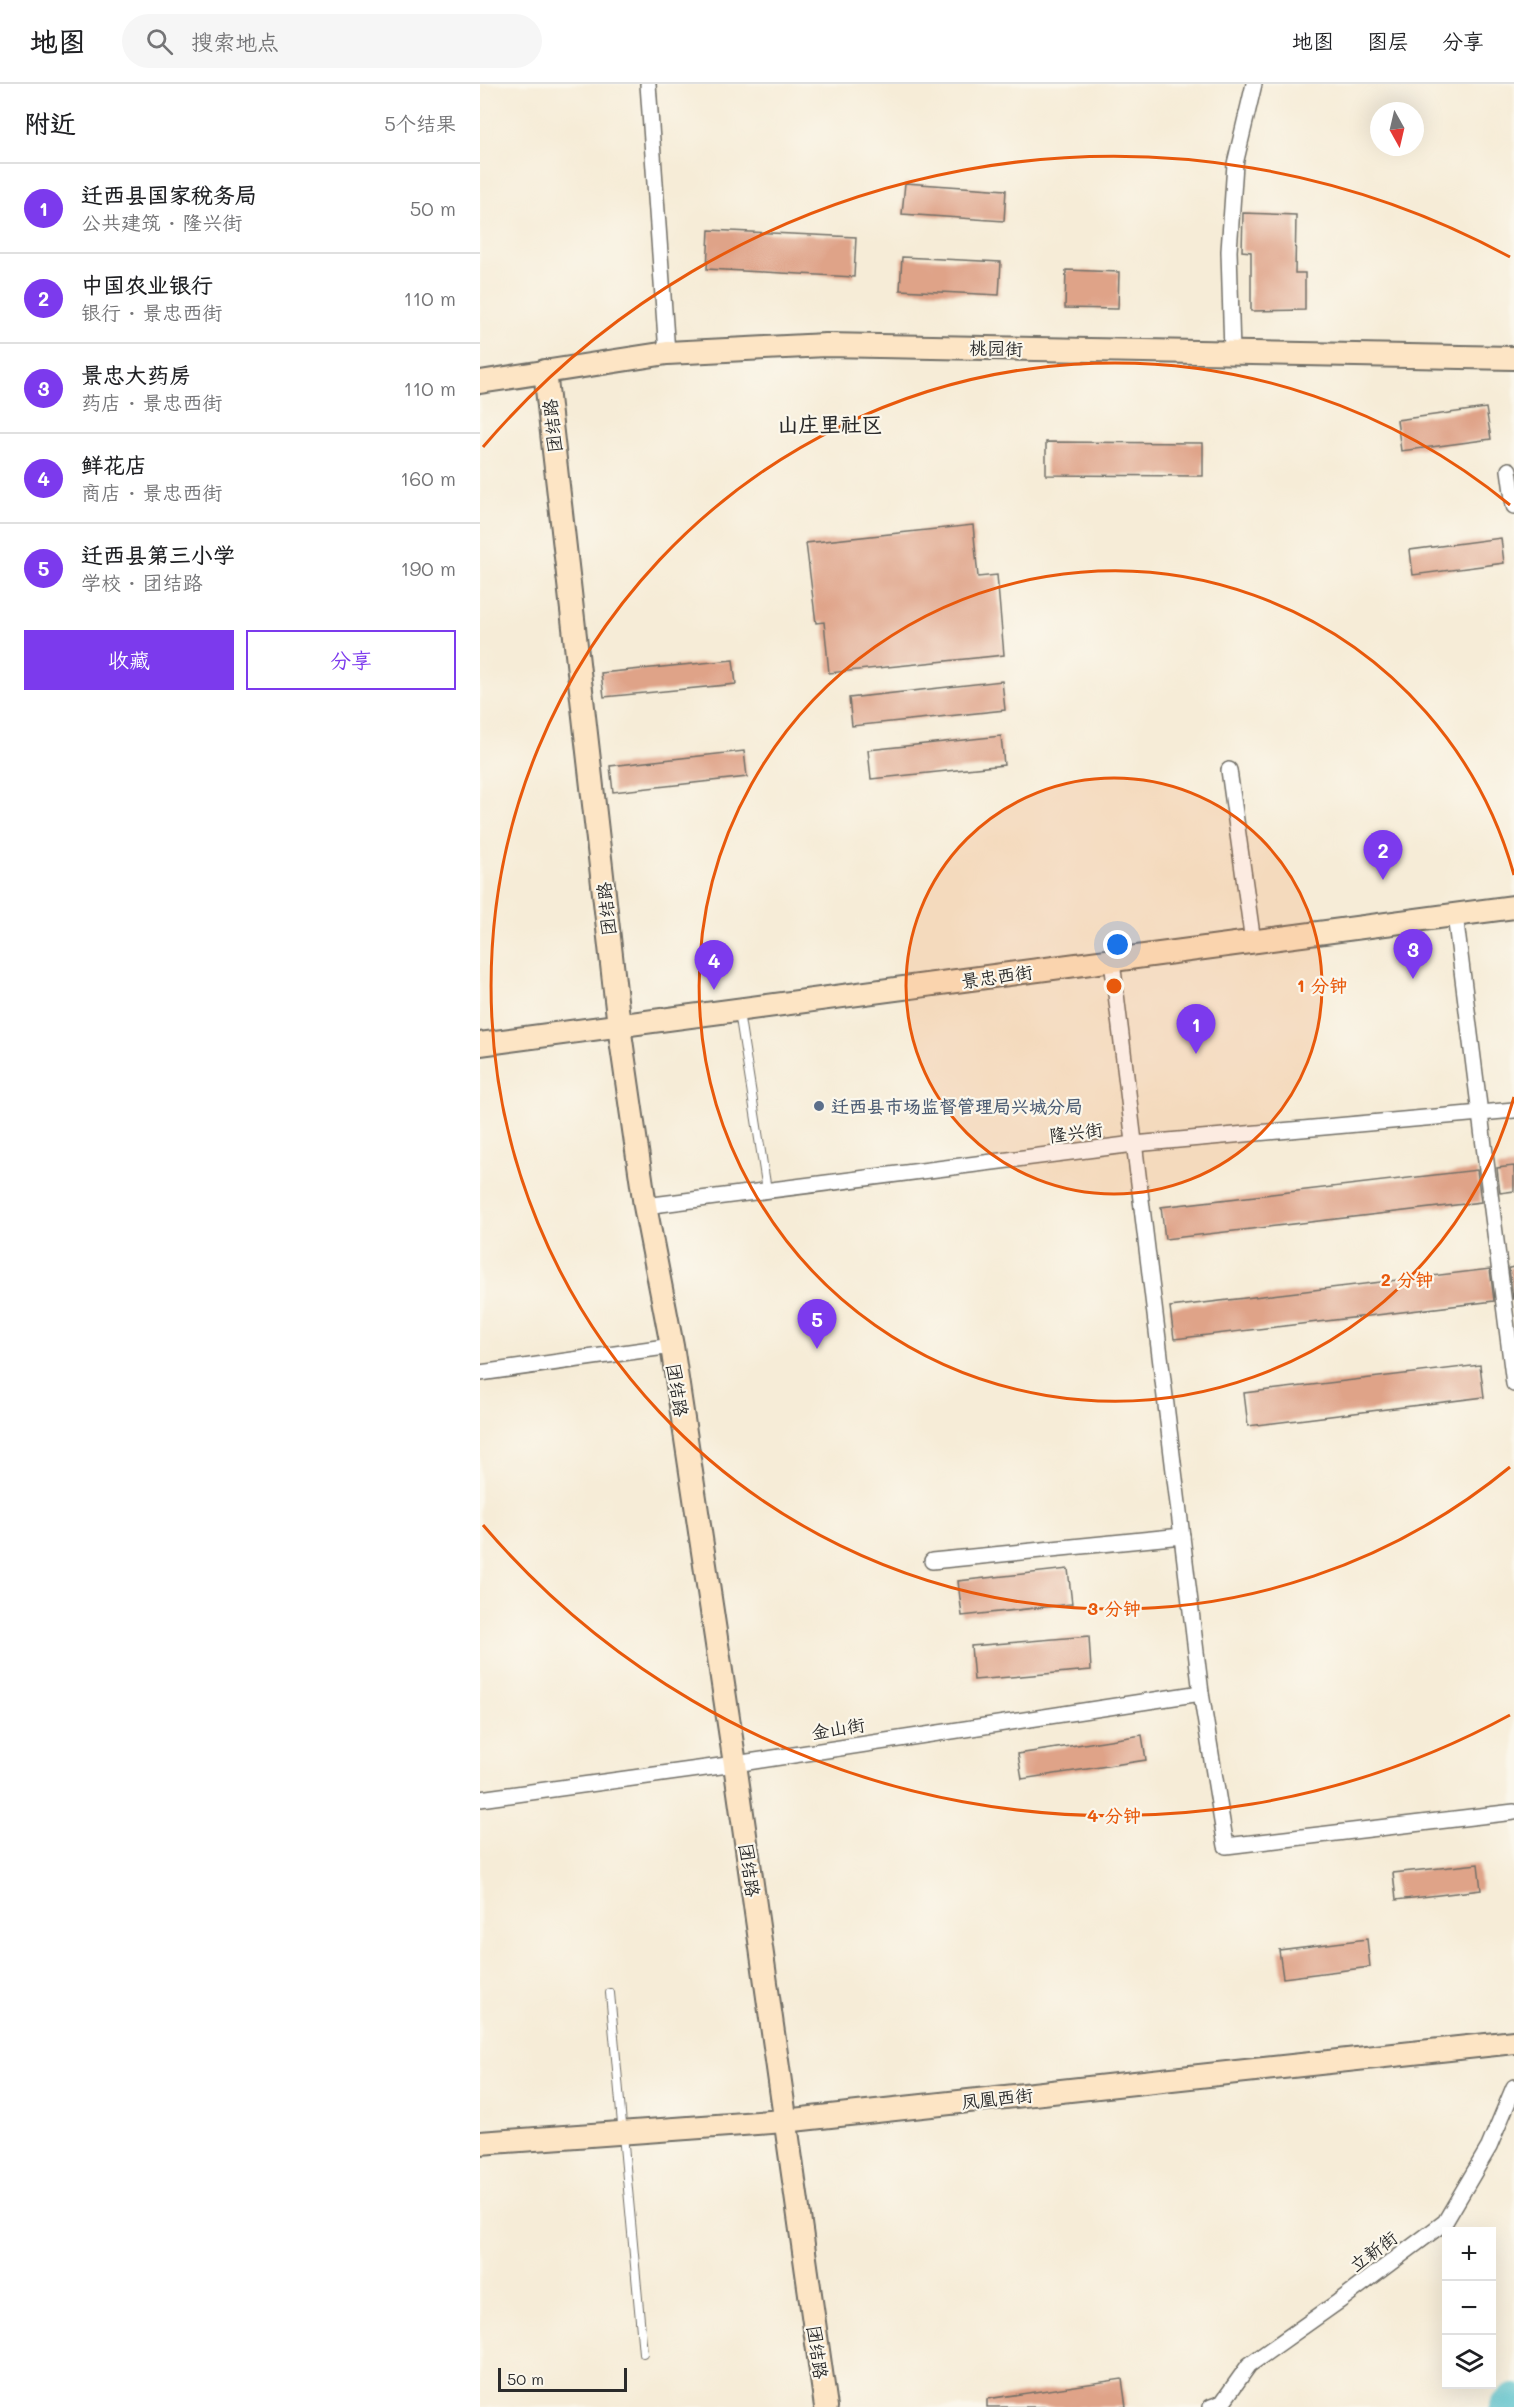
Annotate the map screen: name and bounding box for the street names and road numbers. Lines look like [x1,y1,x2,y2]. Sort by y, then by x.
street label: 桃园街 [969,336,1023,360]
street label: 团结路 [537,398,567,454]
street label: 团结路 [591,881,621,937]
street label: 景忠西街 [960,959,1034,993]
street label: 隆兴街 [1048,1117,1104,1147]
street label: 团结路 [662,1361,694,1419]
street label: 金山街 [809,1712,867,1744]
street label: 团结路 [734,1842,766,1898]
street label: 凤凰西街 [960,2082,1034,2114]
street label: 立新街 [1344,2225,1402,2277]
street label: 团结路 [802,2324,834,2380]

